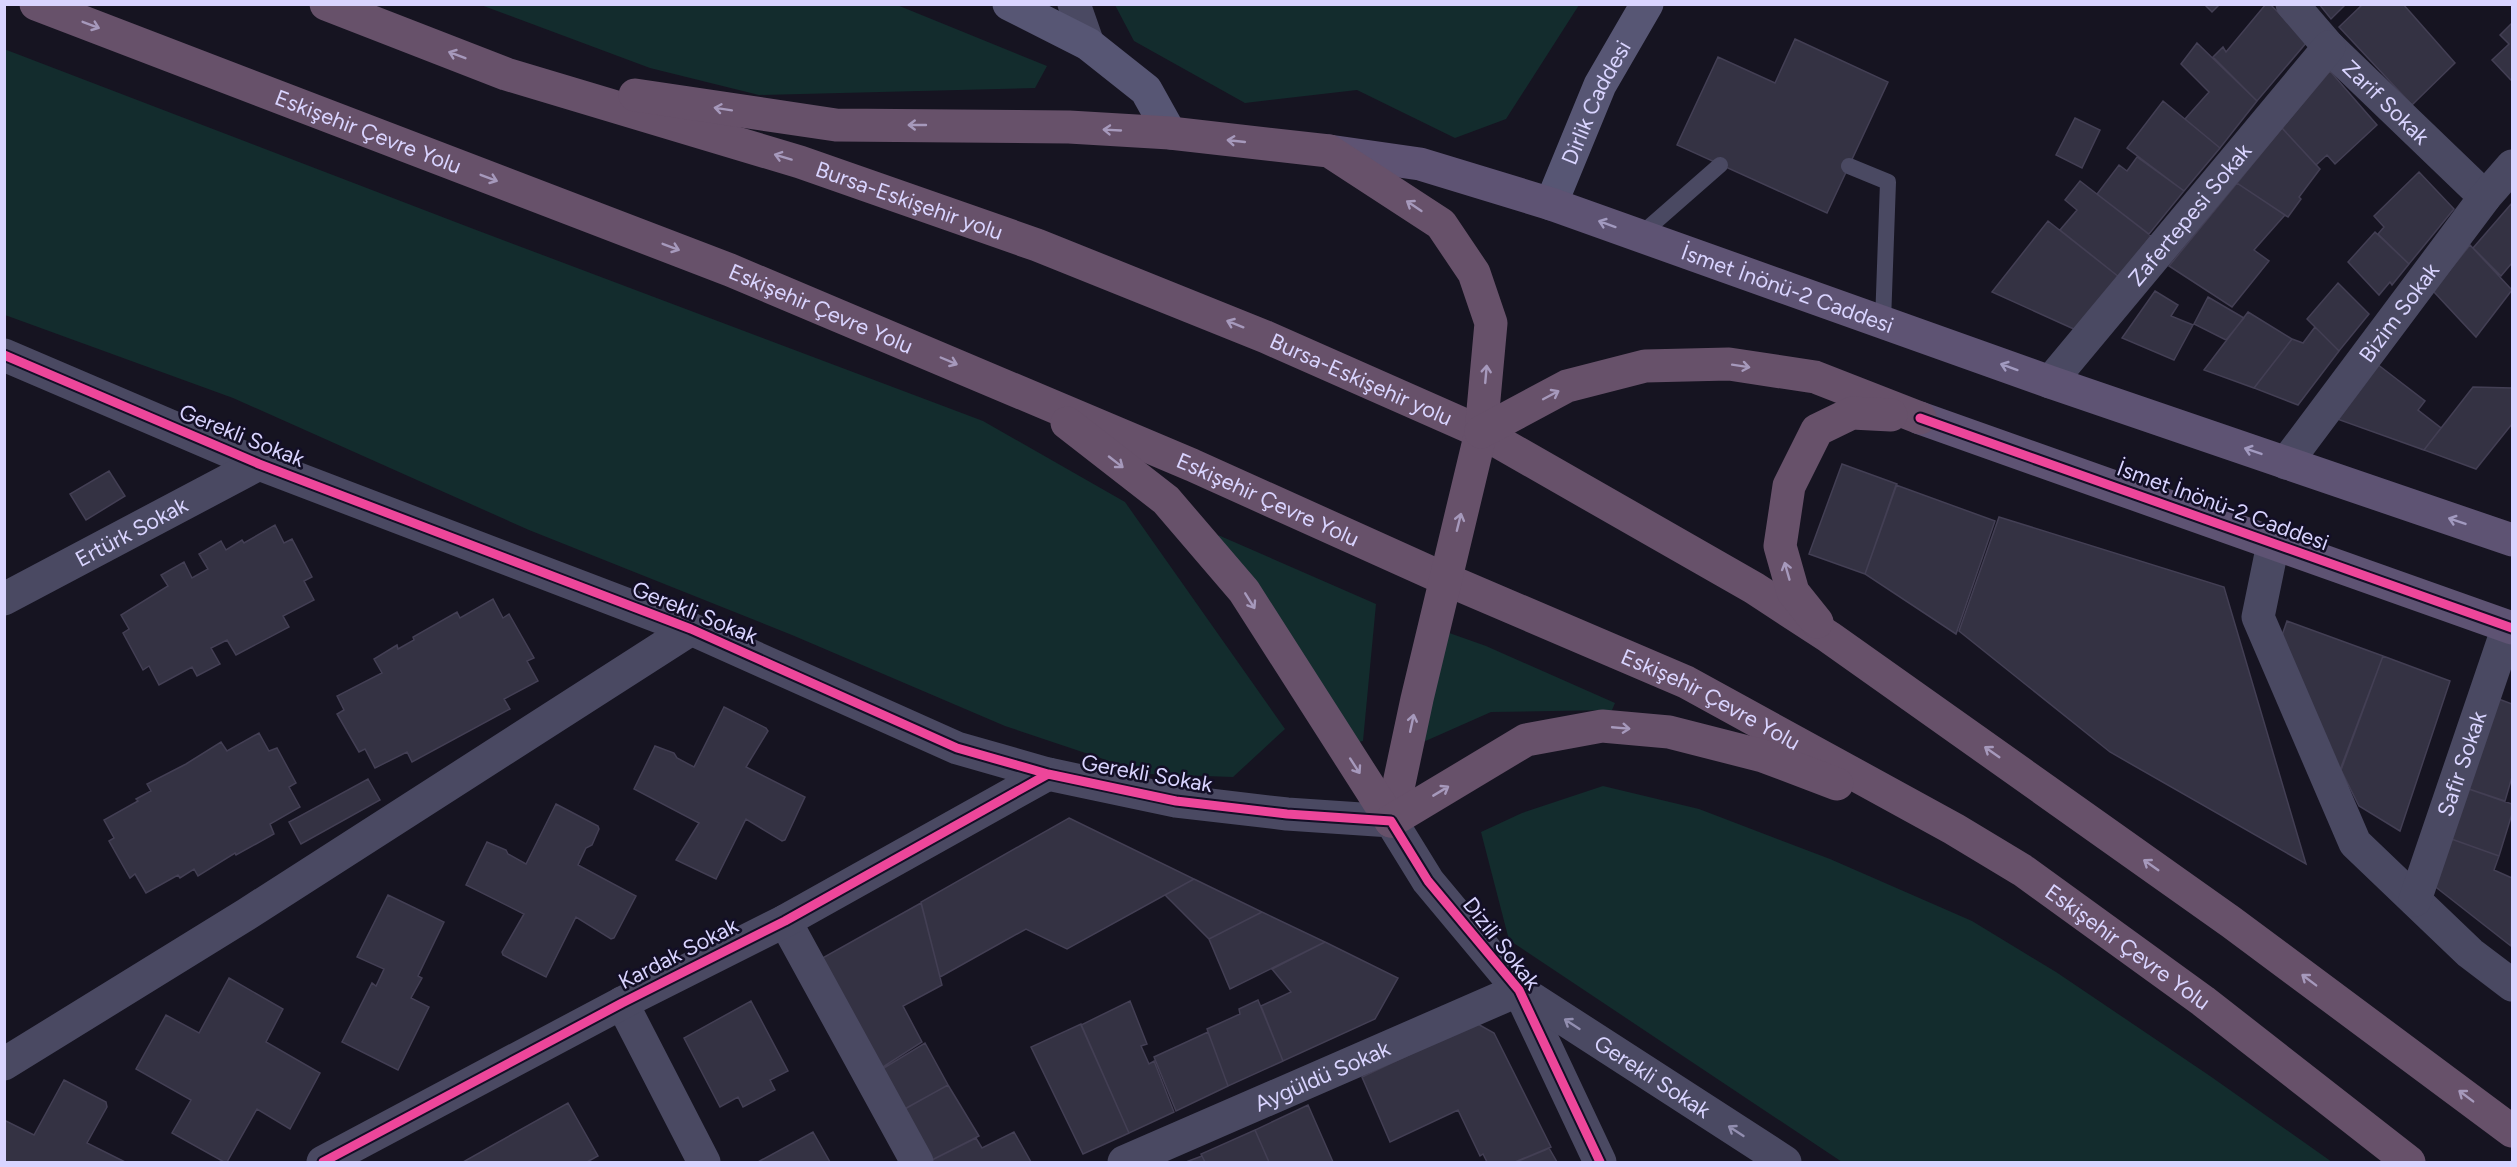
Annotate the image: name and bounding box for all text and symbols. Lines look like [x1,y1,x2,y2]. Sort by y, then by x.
one-way arrow [81,21,100,32]
street label: Dirlik Caddesi [1556,36,1637,169]
one-way arrow [448,49,467,60]
street label: Zarif Sokak [2337,54,2435,150]
street label: Eskişehir Çevre Yolu [271,84,465,180]
one-way arrow [714,103,733,114]
one-way arrow [907,119,927,131]
one-way arrow [1102,124,1122,135]
one-way arrow [1227,135,1247,146]
street label: Zafertepesi Sokak [2123,138,2257,292]
one-way arrow [774,151,793,162]
street label: Bursa-Eskişehir yolu [812,156,1007,246]
one-way arrow [479,173,498,184]
one-way arrow [1407,200,1423,212]
one-way arrow [1599,218,1617,229]
street label: İsmet İnönü-2 Caddesi [1678,239,1897,339]
one-way arrow [661,243,680,254]
street label: Bizim Sokak [2353,257,2445,368]
street label: Eskişehir Çevre Yolu [725,258,917,360]
one-way arrow [1226,318,1245,329]
street label: Bursa-Eskişehir yolu [1266,327,1456,432]
one-way arrow [939,356,957,367]
one-way arrow [1731,360,1751,371]
one-way arrow [2000,361,2019,372]
one-way arrow [1481,364,1492,384]
one-way arrow [1542,389,1560,400]
street label: Gerekli Sokak [175,398,309,473]
one-way arrow [2244,445,2263,456]
street label: Eskişehir Çevre Yolu [1172,447,1363,553]
street label: İsmet İnönü-2 Caddesi [2113,455,2332,556]
one-way arrow [1108,456,1124,469]
street label: Ertürk Sokak [71,491,193,573]
one-way arrow [1454,513,1466,532]
one-way arrow [2448,515,2467,526]
one-way arrow [1781,562,1792,581]
street label: Gerekli Sokak [628,575,762,650]
one-way arrow [1244,593,1257,610]
street label: Eskişehir Çevre Yolu [1617,643,1805,756]
street label: Safir Sokak [2431,707,2492,820]
one-way arrow [1407,713,1418,733]
one-way arrow [1610,723,1630,734]
one-way arrow [1985,746,2001,758]
street label: Gerekli Sokak [1079,749,1215,798]
one-way arrow [1349,757,1361,774]
one-way arrow [1432,784,1449,796]
one-way arrow [2144,859,2160,871]
street label: Eskişehir Çevre Yolu [2040,878,2215,1016]
street label: Dizili Sokak [1457,892,1546,995]
street label: Kardak Sokak [614,912,743,995]
one-way arrow [2301,974,2317,987]
one-way arrow [1564,1018,1581,1030]
street label: Gerekli Sokak [1589,1029,1716,1124]
street label: Aygüldü Sokak [1250,1035,1395,1118]
one-way arrow [2458,1090,2474,1102]
one-way arrow [1727,1124,1744,1137]

